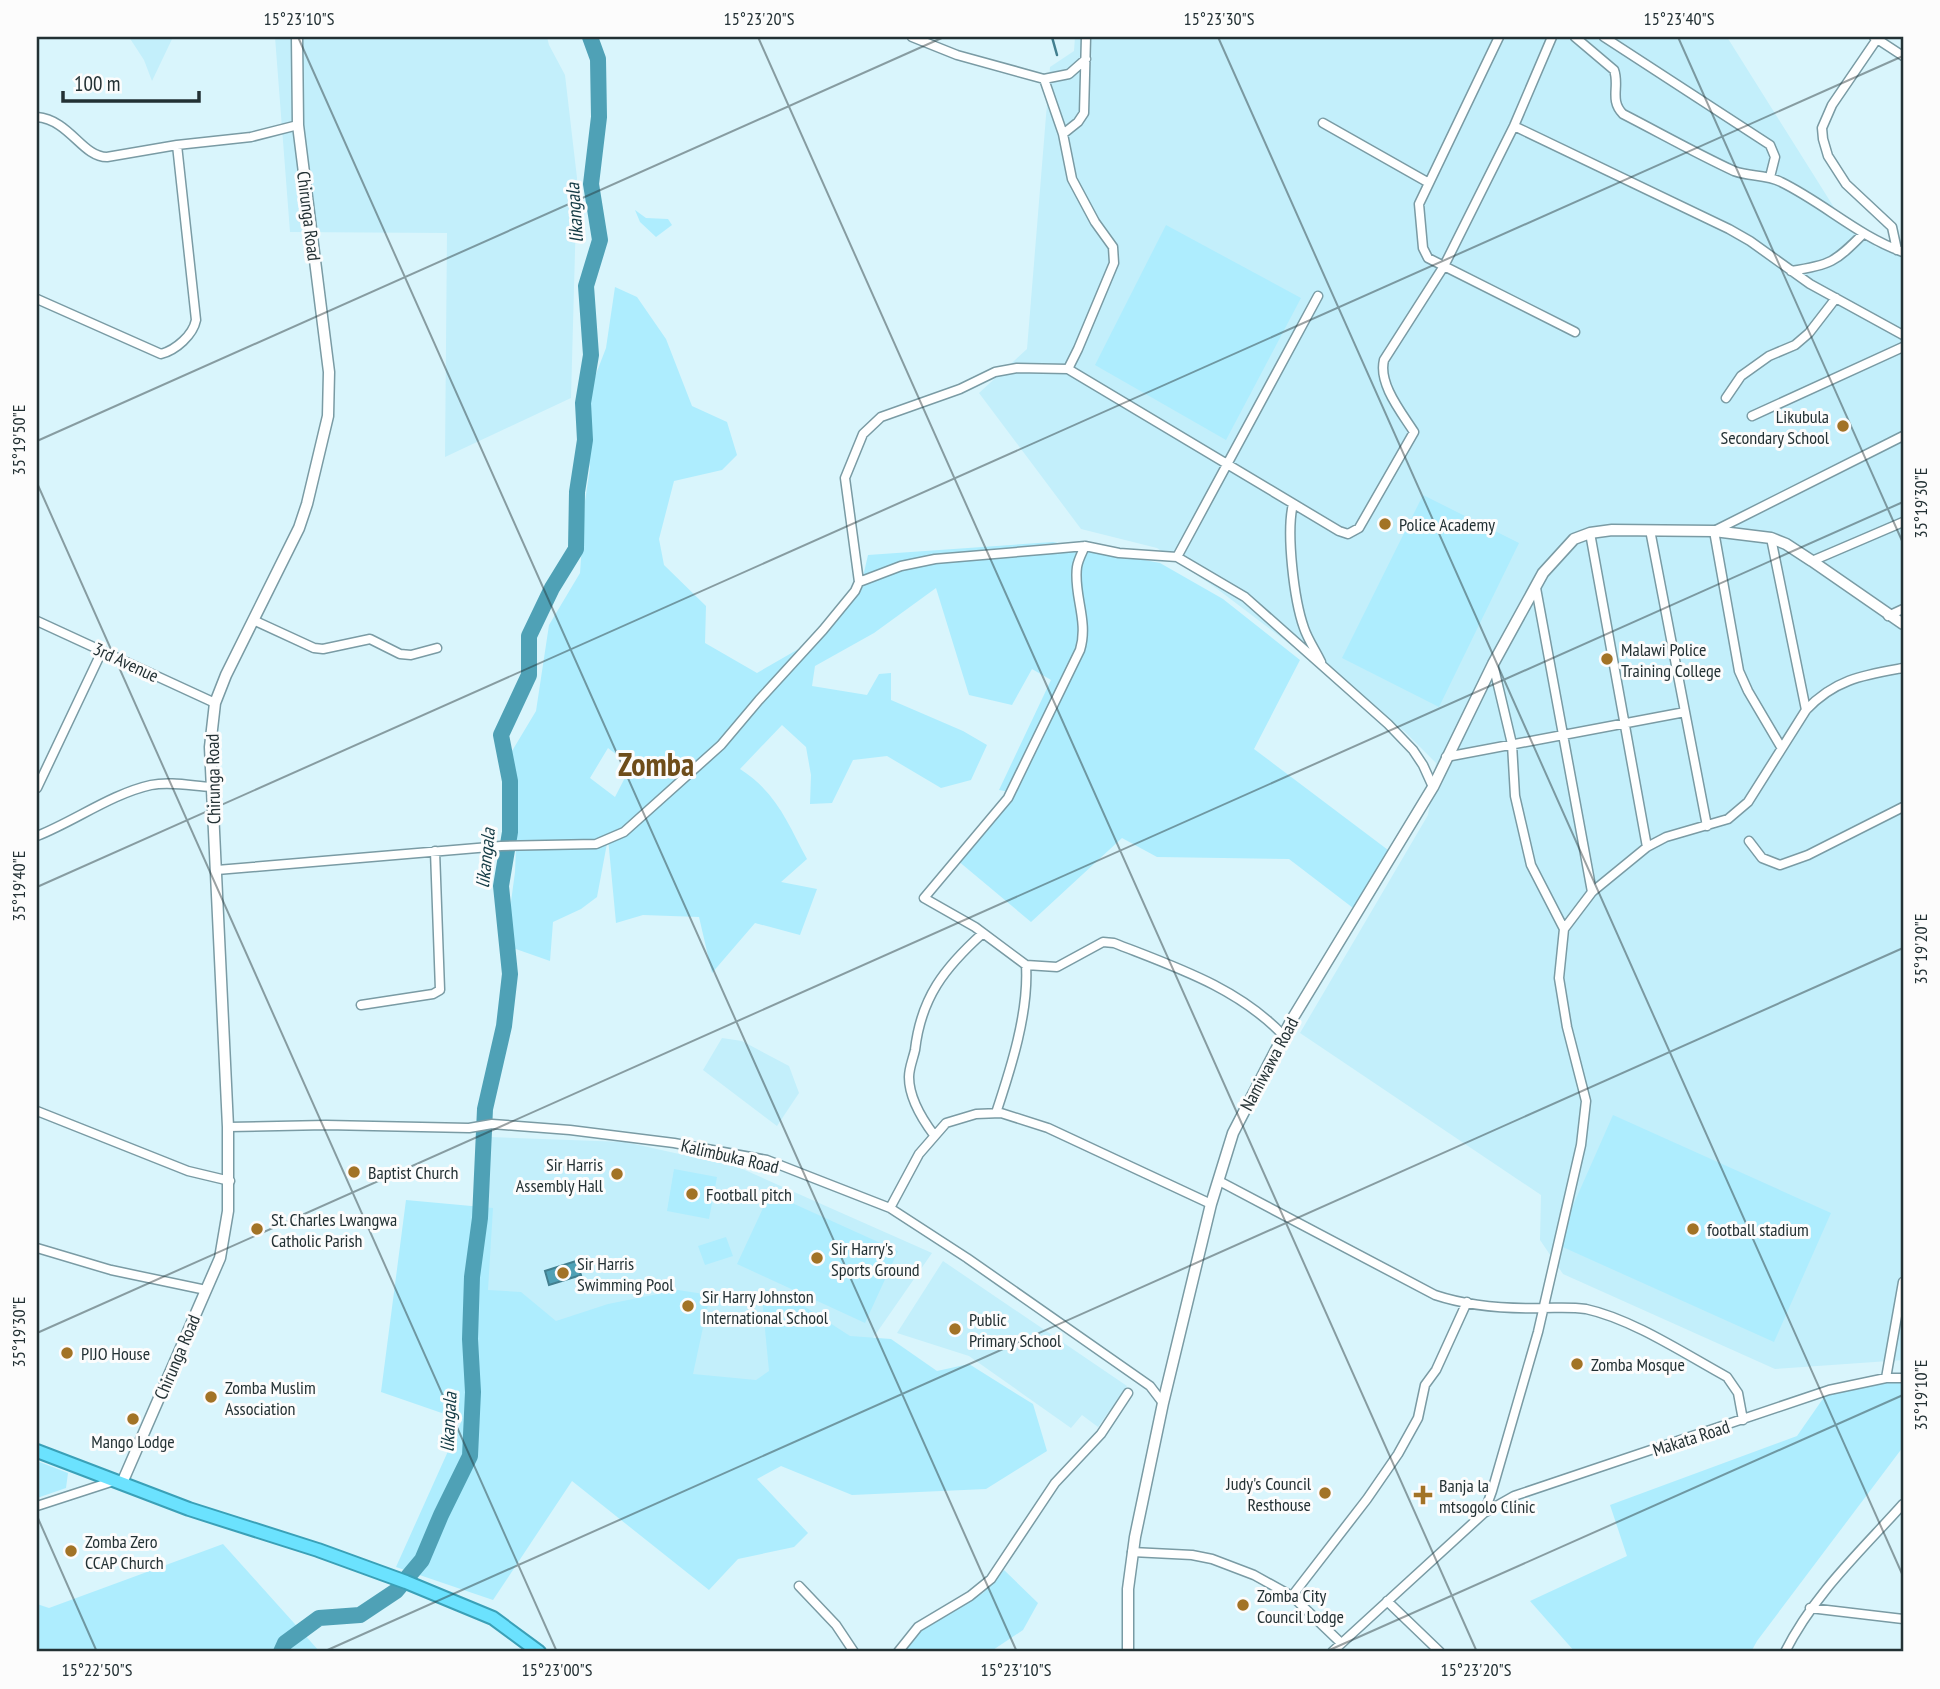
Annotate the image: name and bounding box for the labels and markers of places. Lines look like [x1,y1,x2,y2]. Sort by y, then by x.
place label: Likubula Secondary School [1720,405,1830,449]
marker: Likubula Secondary School [1835,418,1851,434]
place label: Police Academy [1399,513,1495,536]
marker: Police Academy [1377,516,1393,532]
place label: Malawi Police Training College [1621,638,1721,682]
marker: Malawi Police Training College [1599,651,1615,667]
place label: Sir Harris Assembly Hall [516,1153,604,1197]
place label: Baptist Church [368,1161,458,1184]
marker: Baptist Church [346,1164,362,1180]
marker: Sir Harris Assembly Hall [609,1166,625,1182]
place label: Football pitch [706,1183,792,1206]
marker: Football pitch [684,1186,700,1202]
place label: St. Charles Lwangwa Catholic Parish [271,1208,397,1252]
place label: football stadium [1707,1218,1809,1241]
marker: St. Charles Lwangwa Catholic Parish [249,1221,265,1237]
marker: football stadium [1685,1221,1701,1237]
place label: Sir Harry's Sports Ground [831,1237,920,1281]
marker: Sir Harry's Sports Ground [809,1250,825,1266]
place label: Sir Harris Swimming Pool [577,1252,674,1296]
marker: Sir Harris Swimming Pool [555,1265,571,1281]
place label: Sir Harry Johnston International School [702,1285,829,1329]
marker: Sir Harry Johnston International School [680,1298,696,1314]
place label: Public Primary School [969,1308,1062,1352]
marker: Public Primary School [947,1321,963,1337]
place label: PIJO House [81,1342,150,1365]
marker: PIJO House [59,1345,75,1361]
place label: Zomba Mosque [1591,1353,1685,1376]
marker: Zomba Mosque [1569,1356,1585,1372]
place label: Zomba Muslim Association [225,1376,316,1420]
marker: Zomba Muslim Association [203,1389,219,1405]
marker: Mango Lodge [125,1411,141,1427]
place label: Mango Lodge [91,1430,175,1453]
place label: Judy's Council Resthouse [1225,1472,1312,1516]
place label: Banja la mtsogolo Clinic [1439,1474,1536,1518]
marker: Judy's Council Resthouse [1317,1485,1333,1501]
marker: Banja la mtsogolo Clinic [1413,1485,1433,1505]
place label: Zomba Zero CCAP Church [85,1530,164,1574]
marker: Zomba Zero CCAP Church [63,1543,79,1559]
place label: Zomba City Council Lodge [1257,1584,1344,1628]
marker: Zomba City Council Lodge [1235,1597,1251,1613]

